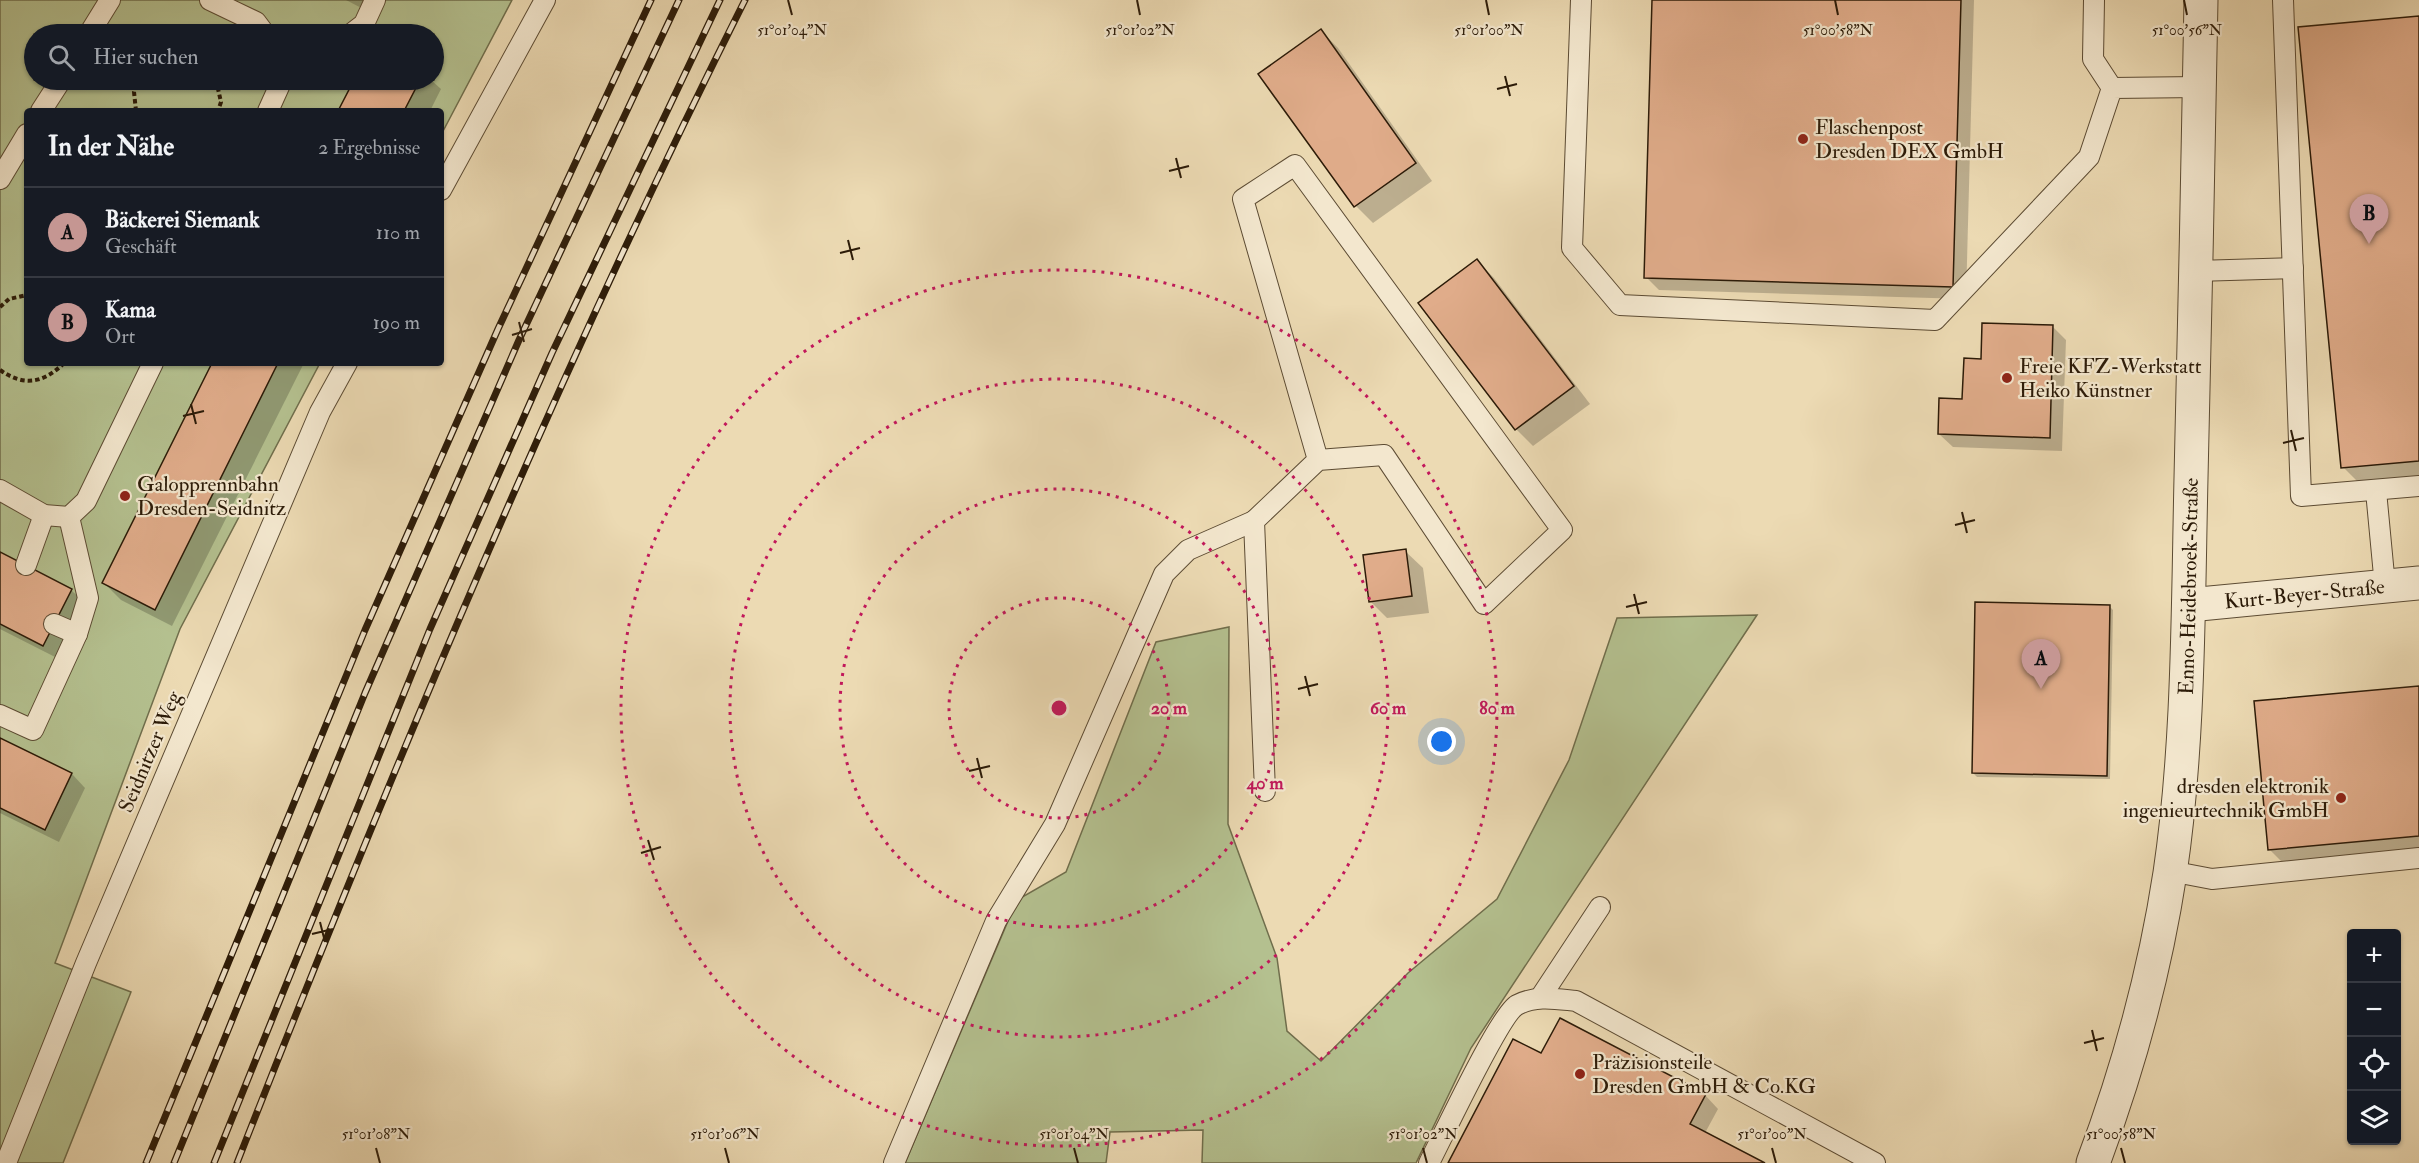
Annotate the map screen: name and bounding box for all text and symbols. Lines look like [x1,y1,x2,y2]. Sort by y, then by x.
text: 51°01'04"N [757,21,827,40]
text: 51°01'02"N [1105,21,1175,40]
text: 51°01'00"N [1454,21,1524,40]
text: 51°00'58"N [1803,21,1874,40]
text: 51°00'56"N [2152,21,2223,40]
search box [24,24,444,90]
icon: search [45,41,78,74]
text: Hier suchen [93,43,199,71]
place label: Flaschenpost Dresden DEX GmbH [1815,114,2004,165]
text: In der Nähe [48,131,174,163]
marker: Flaschenpost Dresden DEX GmbH [1796,132,1810,146]
text: 2 Ergebnisse [318,135,420,160]
pin: B [2350,194,2388,244]
text: Bäckerei Siemank [105,206,260,234]
text: A [61,220,74,245]
text: 110 m [376,220,420,245]
text: Geschäft [105,234,177,259]
text: Kama [105,296,156,324]
text: B [61,310,74,335]
text: 190 m [373,310,420,335]
text: Ort [105,324,135,349]
place label: Freie KFZ-Werkstatt Heiko Künstner [2019,353,2202,404]
marker: Freie KFZ-Werkstatt Heiko Künstner [2000,371,2014,385]
place label: Galopprennbahn Dresden-Seidnitz [137,471,286,522]
street label: Enno-Heidebroek-Straße [2172,477,2205,695]
marker: Galopprennbahn Dresden-Seidnitz [118,489,132,503]
street label: Kurt-Beyer-Straße [2223,573,2386,615]
pin: A [2022,640,2060,689]
street label: Seidnitzer Weg [112,687,188,817]
text: 20 m [1151,697,1188,720]
text: 60 m [1370,697,1407,720]
text: 80 m [1479,697,1516,720]
centre of rings [1049,698,1069,718]
your location [1427,727,1456,756]
text: 40 m [1246,772,1284,795]
place label: dresden elektronik ingenieurtechnik GmbH [2123,773,2329,824]
marker: dresden elektronik ingenieurtechnik GmbH [2334,791,2348,805]
map controls [2347,929,2401,1145]
button: + [2347,929,2401,983]
button: − [2347,983,2401,1037]
button: locate [2347,1037,2401,1091]
place label: Präzisionsteile Dresden GmbH & Co.KG [1592,1049,1816,1100]
marker: Präzisionsteile Dresden GmbH & Co.KG [1573,1067,1587,1081]
button: layers [2347,1091,2401,1145]
text: 51°01'08"N [342,1125,411,1144]
text: 51°01'06"N [690,1125,760,1144]
text: 51°01'04"N [1039,1125,1109,1144]
text: 51°01'02"N [1388,1125,1458,1144]
text: 51°01'00"N [1737,1125,1807,1144]
text: 51°00'58"N [2086,1125,2157,1144]

